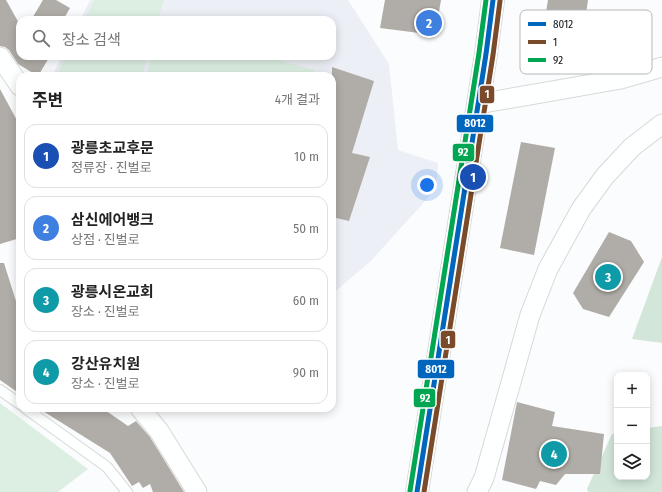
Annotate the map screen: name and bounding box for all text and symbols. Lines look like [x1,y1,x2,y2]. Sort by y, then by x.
pin: 2 [416,8,442,38]
legend [520,10,652,74]
search box [16,16,336,60]
text: 8012 [553,18,573,31]
icon: search [30,27,52,49]
text: 장소 검색 [62,31,121,49]
text: 1 [553,36,557,49]
text: 92 [553,54,563,67]
line badge: 1 [479,85,495,104]
text: 1 [485,88,489,101]
text: 주변 [32,90,63,111]
text: 4개 결과 [275,92,320,107]
line badge: 8012 [456,114,494,133]
text: 8012 [464,117,486,130]
text: 광릉초교후문 [71,139,154,157]
line badge: 92 [452,143,475,162]
text: 92 [458,146,468,159]
text: 1 [43,149,49,164]
text: 10 m [294,149,319,164]
text: 정류장 · 진벌로 [71,160,152,175]
pin: 1 [460,162,486,192]
your location [417,175,437,195]
text: 삼신에어뱅크 [71,211,154,229]
text: 2 [43,221,49,236]
text: 50 m [293,221,319,236]
text: 상점 · 진벌로 [71,232,140,247]
pin: 3 [595,262,621,292]
text: 광릉시온교회 [71,283,154,301]
text: 3 [43,293,49,308]
text: 60 m [293,293,319,308]
text: 장소 · 진벌로 [71,304,140,319]
line badge: 1 [440,330,456,349]
text: 1 [446,334,450,347]
text: 강산유치원 [71,355,140,373]
line badge: 8012 [417,359,455,379]
text: 8012 [425,363,447,376]
text: 4 [43,365,49,380]
text: 90 m [293,365,319,380]
map controls [614,372,650,480]
button: + [614,372,650,408]
text: 장소 · 진벌로 [71,376,140,391]
line badge: 92 [413,388,436,408]
text: 92 [420,392,430,405]
button: − [614,408,650,444]
pin: 4 [541,439,567,469]
button: layers [614,444,650,480]

